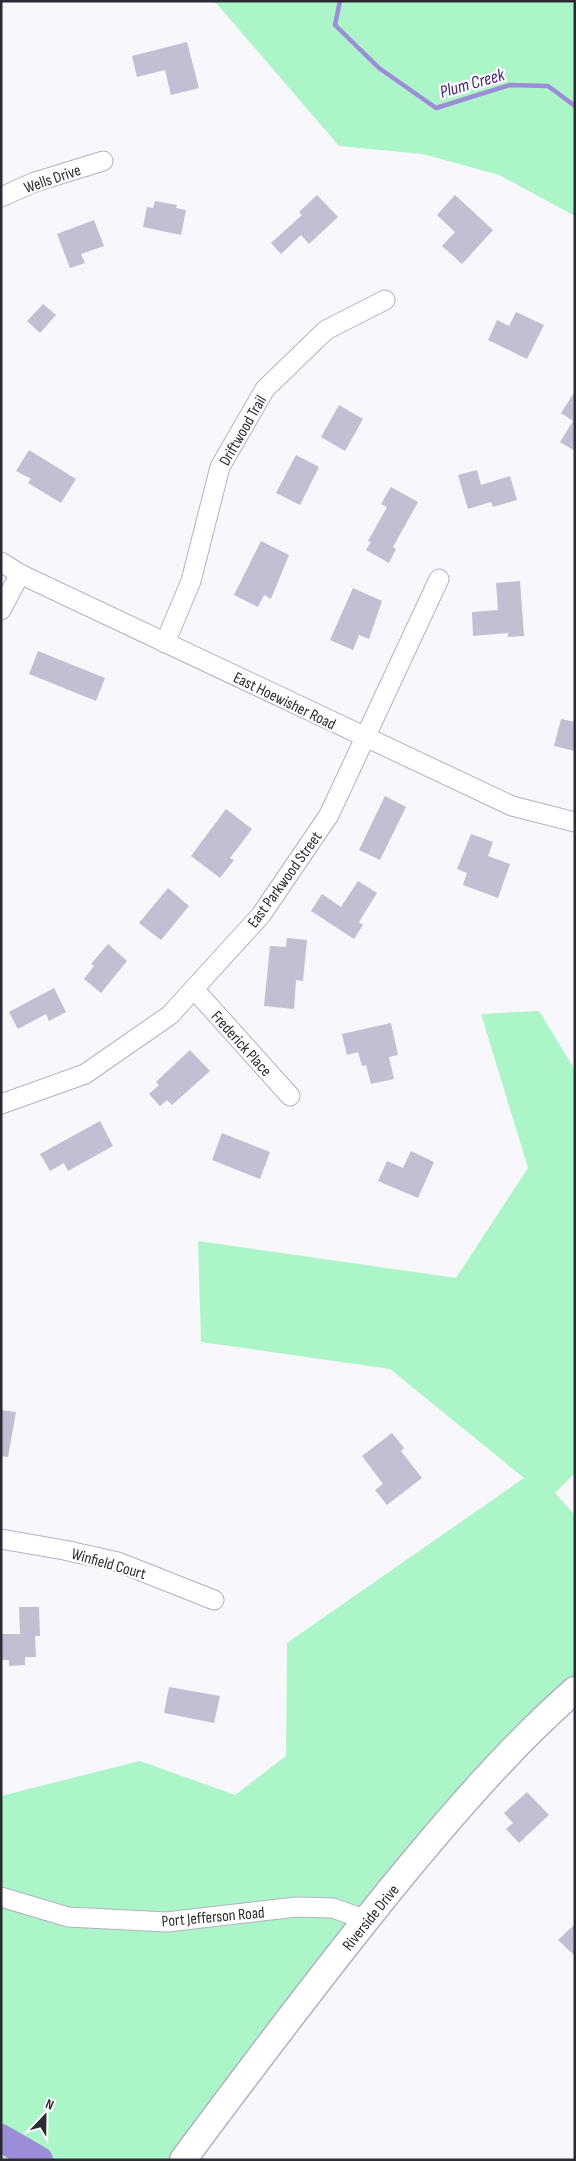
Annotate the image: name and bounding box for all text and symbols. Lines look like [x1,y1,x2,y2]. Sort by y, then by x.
water label: Plum Creek [437,64,508,103]
street label: Wells Drive [22,161,83,198]
street label: Driftwood Trail [216,392,271,469]
street label: East Hoewisher Road [230,668,339,734]
street label: East Parkwood Street [244,828,327,932]
street label: Frederick Place [207,1007,275,1081]
street label: Winfield Court [69,1545,148,1584]
street label: Riverside Drive [339,1881,404,1955]
street label: Port Jefferson Road [161,1904,265,1931]
north arrow [20,2091,70,2141]
text: N [43,2095,56,2114]

